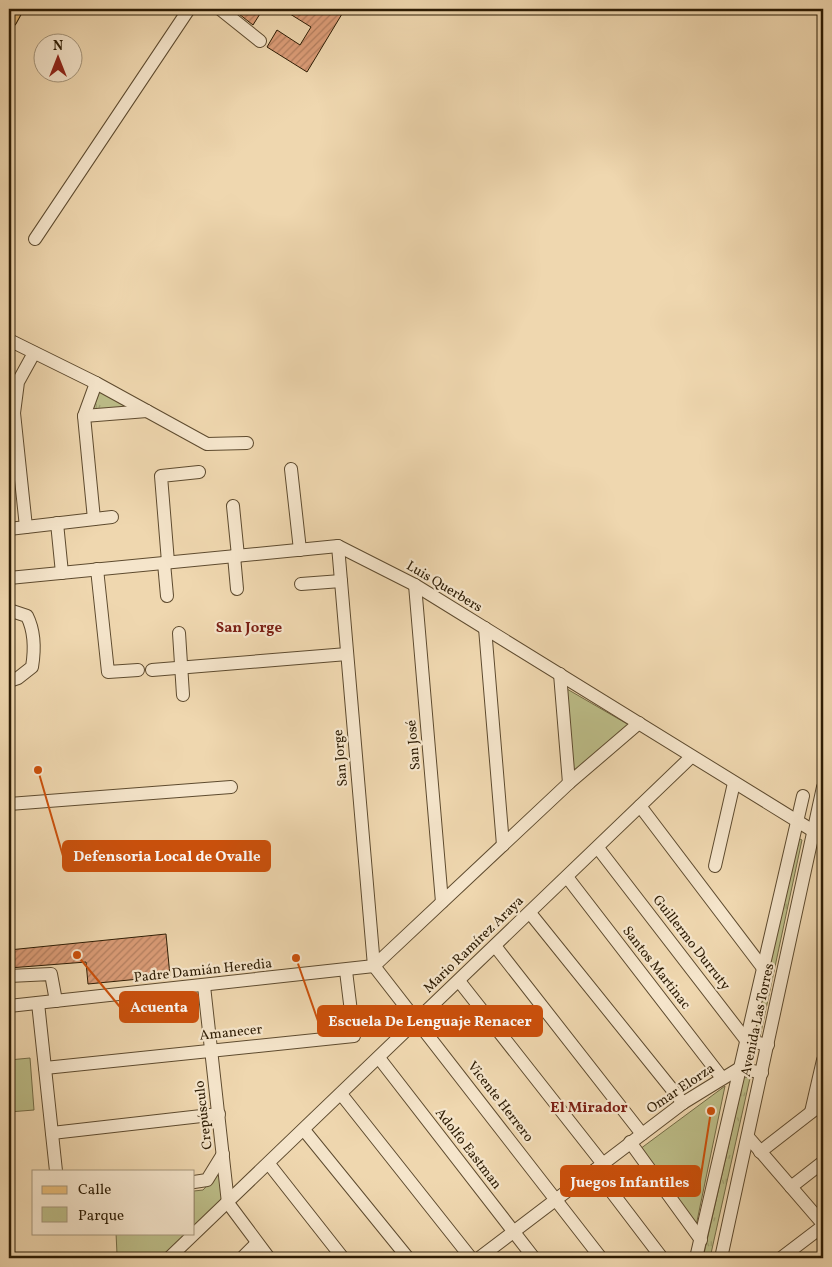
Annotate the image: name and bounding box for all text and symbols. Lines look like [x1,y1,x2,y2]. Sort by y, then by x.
north arrow [32,32,82,82]
text: N [53,37,63,56]
street label: Luis Querbers [402,557,486,617]
district label: San Jorge [216,618,283,639]
street label: San José [402,719,426,771]
street label: San Jorge [329,728,353,788]
callout: Defensoria Local de Ovalle [63,841,270,871]
text: Defensoria Local de Ovalle [73,847,261,868]
street label: Guillermo Durruty [648,891,734,995]
street label: Mario Ramírez Araya [420,892,528,998]
street label: Santos Martinac [618,922,694,1014]
street label: Padre Damián Heredia [133,954,273,988]
street label: Avenida Las Torres [737,962,779,1078]
callout: Acuenta [120,992,198,1022]
text: Acuenta [130,998,188,1019]
callout: Escuela De Lenguaje Renacer [318,1006,542,1036]
text: Escuela De Lenguaje Renacer [328,1012,532,1033]
street label: Amanecer [199,1020,263,1046]
street label: Vicente Herrero [463,1058,537,1146]
street label: Omar Elorza [643,1059,719,1119]
street label: Crepúsculo [190,1079,218,1151]
district label: El Mirador [550,1098,628,1119]
street label: Adolfo Eastman [430,1105,506,1193]
callout: Juegos Infantiles [561,1166,700,1196]
legend [32,1170,195,1234]
text: Juegos Infantiles [569,1173,690,1194]
text: Calle [78,1180,111,1201]
text: Parque [78,1206,124,1227]

